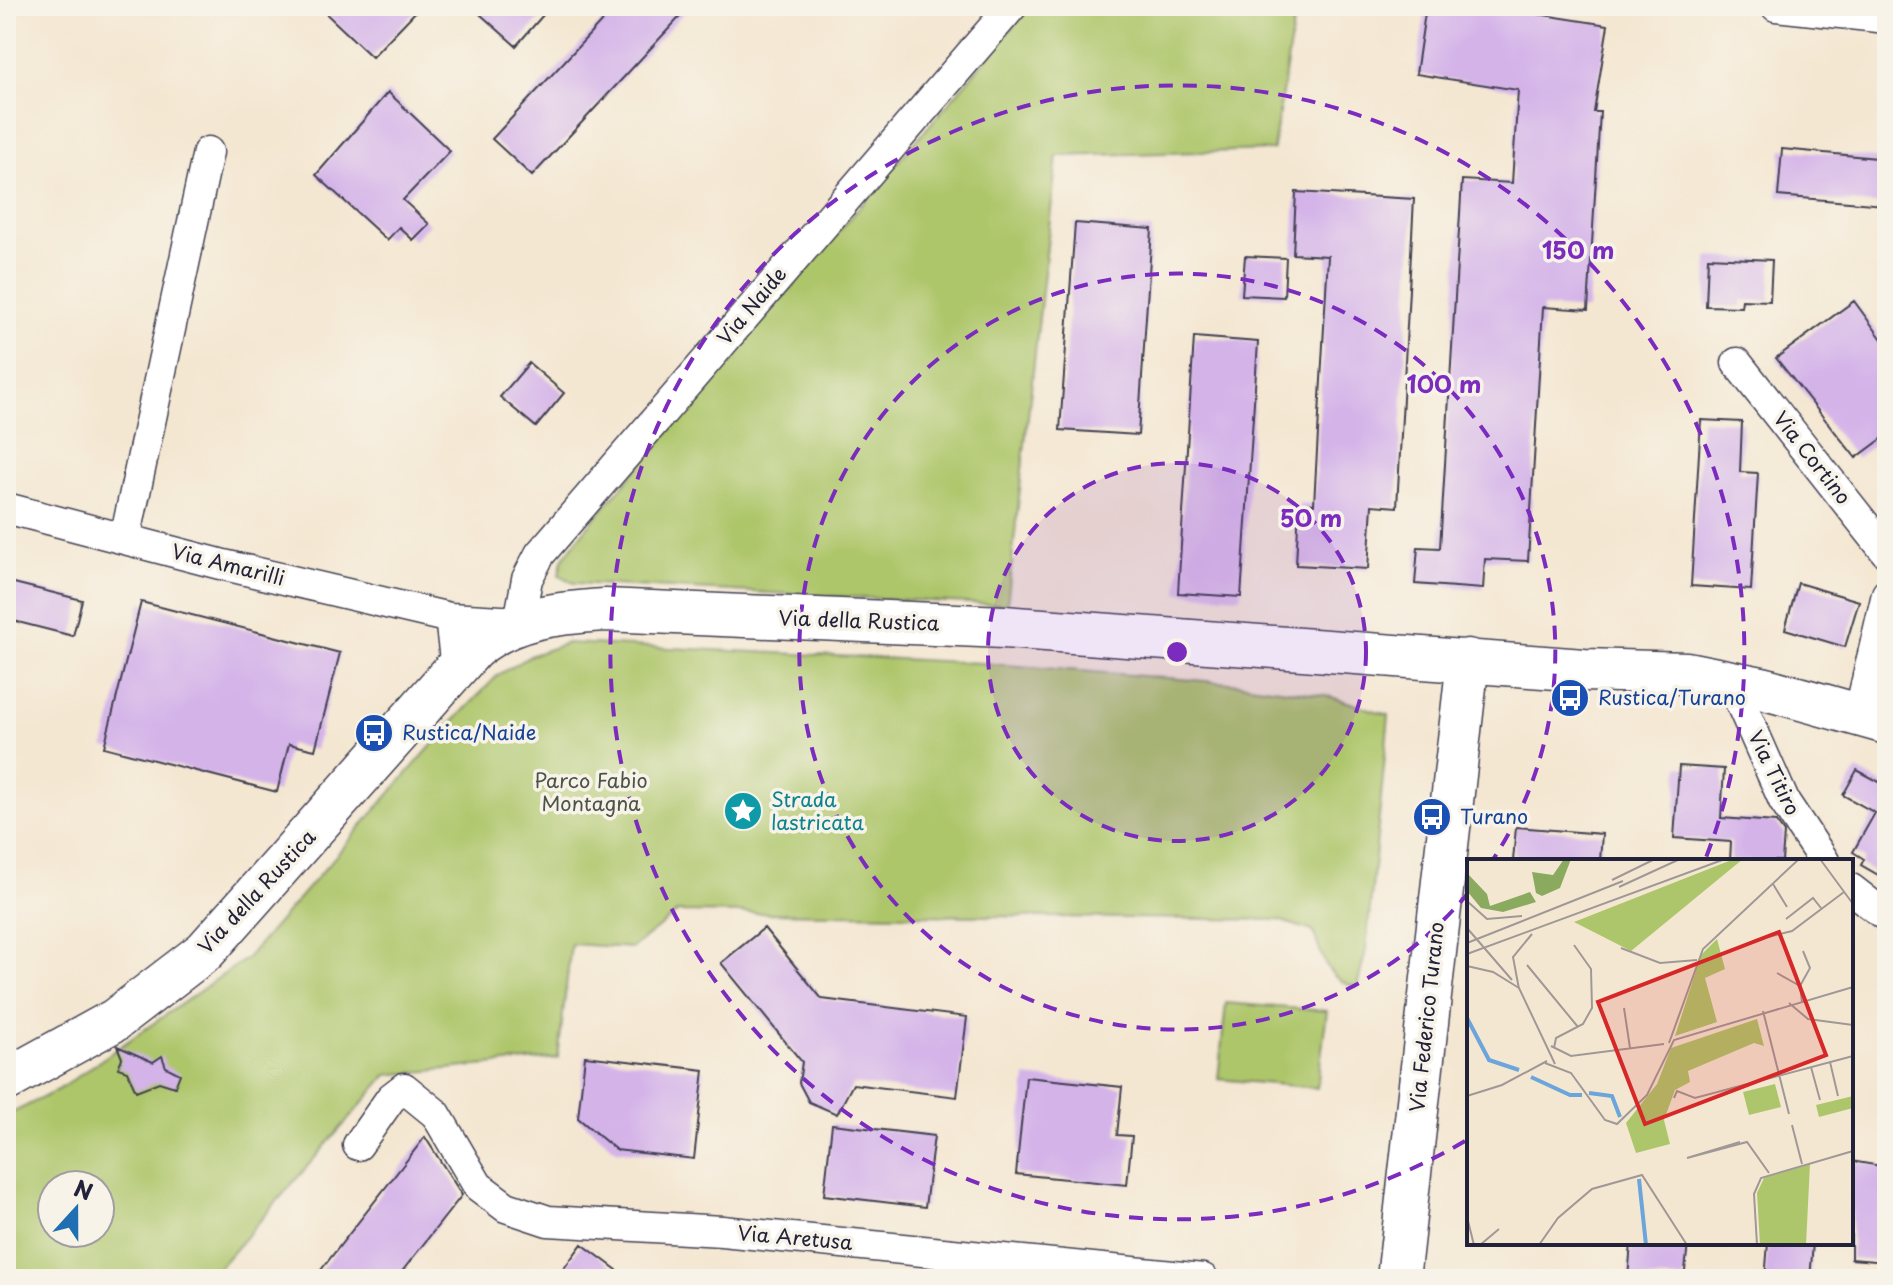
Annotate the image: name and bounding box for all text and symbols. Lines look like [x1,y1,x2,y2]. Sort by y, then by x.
text: 150 m [1542,231,1614,267]
street label: Via Naide [709,260,793,351]
text: 100 m [1407,365,1481,401]
street label: Via Cortino [1767,404,1859,510]
text: 50 m [1280,499,1342,535]
street label: Via Amarilli [169,536,288,593]
street label: Via della Rustica [778,602,940,638]
centre of rings [1163,638,1191,666]
bus stop icon: Rustica/Turano [1549,677,1591,719]
place label: Rustica/Turano [1598,682,1746,712]
bus stop icon: Rustica/Naide [353,712,395,754]
place label: Rustica/Naide [402,717,536,747]
street label: Via Titiro [1741,725,1808,820]
park label: Parco Fabio Montagna [534,765,648,818]
place label: Strada lastricata [771,784,864,837]
place icon: Strada lastricata [722,790,764,832]
bus stop icon: Turano [1411,796,1453,838]
place label: Turano [1460,801,1528,831]
street label: Via della Rustica [190,822,322,960]
inset map [1467,859,1853,1245]
street label: Via Federico Turano [1401,920,1451,1114]
north arrow [36,1169,116,1249]
text: N [70,1170,98,1207]
street label: Via Aretusa [736,1217,854,1257]

